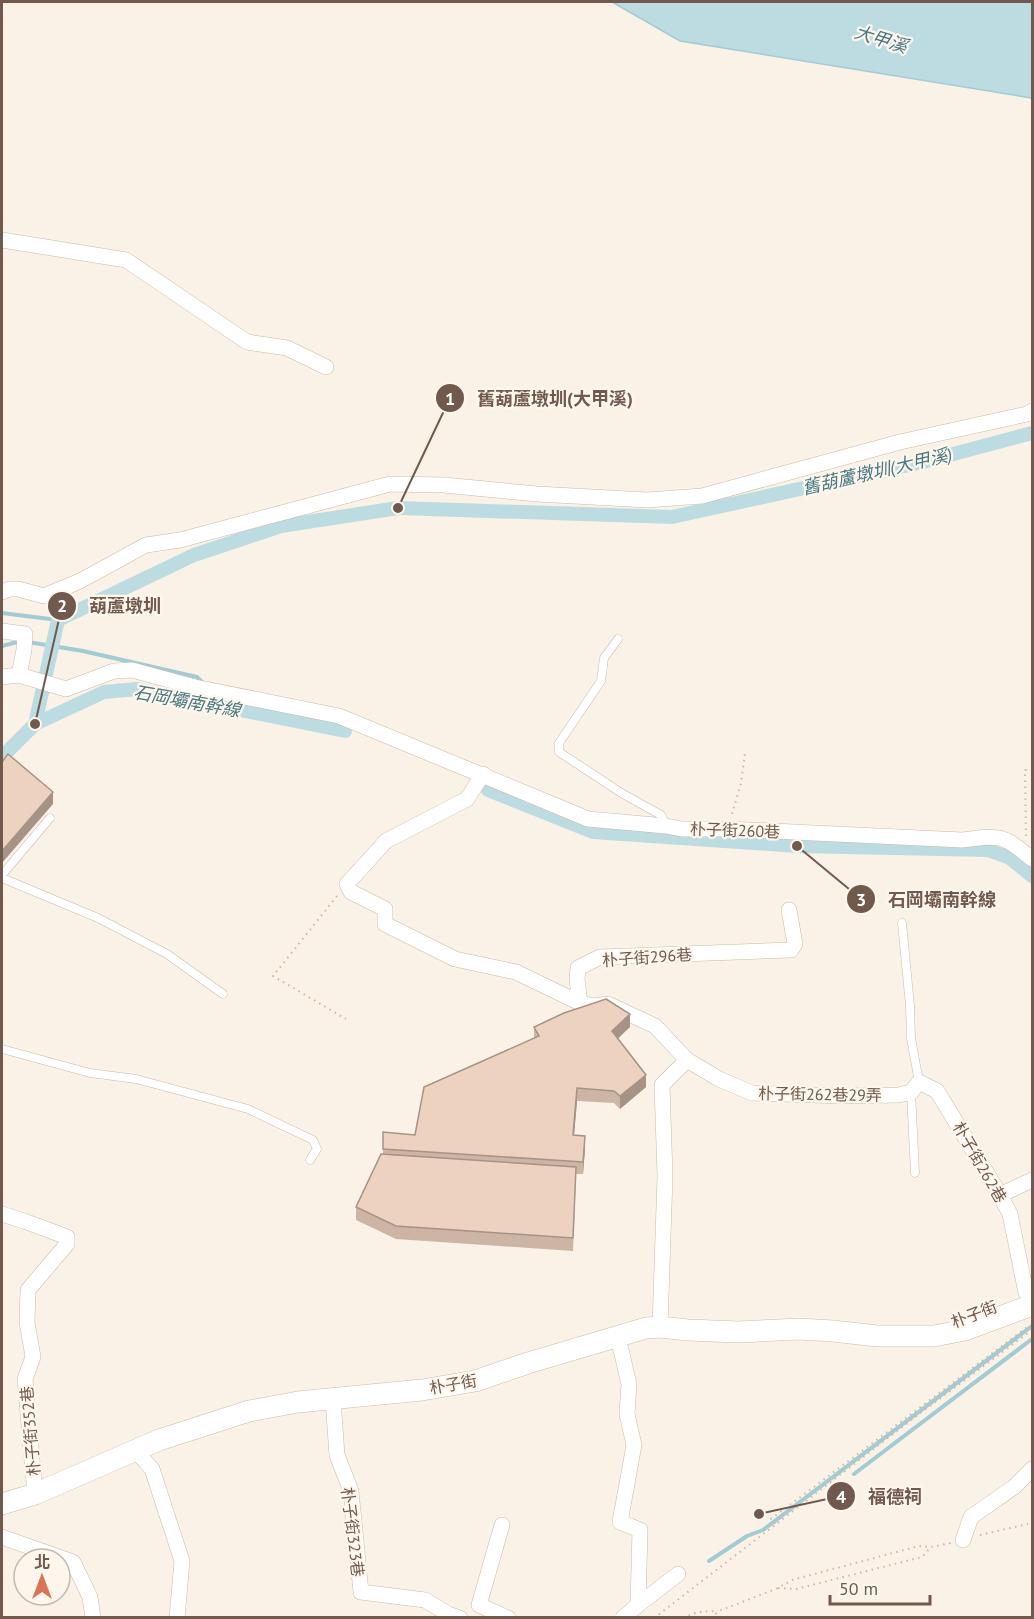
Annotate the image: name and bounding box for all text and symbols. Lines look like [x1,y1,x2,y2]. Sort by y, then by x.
water label: 大甲溪 [852,20,913,59]
callout: 舊葫蘆墩圳(大甲溪) [435,380,644,416]
text: 1 [445,387,455,410]
text: 舊葫蘆墩圳(大甲溪) [477,387,633,410]
water label: 舊葫蘆墩圳(大甲溪) [800,443,954,499]
callout: 葫蘆墩圳 [47,588,173,624]
text: 2 [57,594,67,617]
text: 葫蘆墩圳 [89,594,161,617]
water label: 石岡壩南幹線 [132,680,244,722]
street label: 朴子街260巷 [690,818,780,842]
callout: 石岡壩南幹線 [846,881,1008,917]
text: 3 [856,888,866,911]
text: 石岡壩南幹線 [888,888,996,911]
street label: 朴子街296巷 [601,944,693,970]
street label: 朴子街262巷29弄 [758,1083,882,1105]
street label: 朴子街262巷 [949,1118,1011,1206]
street label: 朴子街 [948,1296,1000,1332]
street label: 朴子街 [428,1370,478,1398]
street label: 朴子街352巷 [16,1385,44,1477]
callout: 福德祠 [826,1478,934,1514]
text: 4 [836,1485,846,1508]
text: 福德祠 [868,1485,922,1508]
street label: 朴子街323巷 [338,1486,368,1578]
north arrow [12,1547,72,1607]
text: 北 [34,1552,50,1572]
scale bar [830,1568,930,1606]
text: 50 m [839,1577,878,1600]

